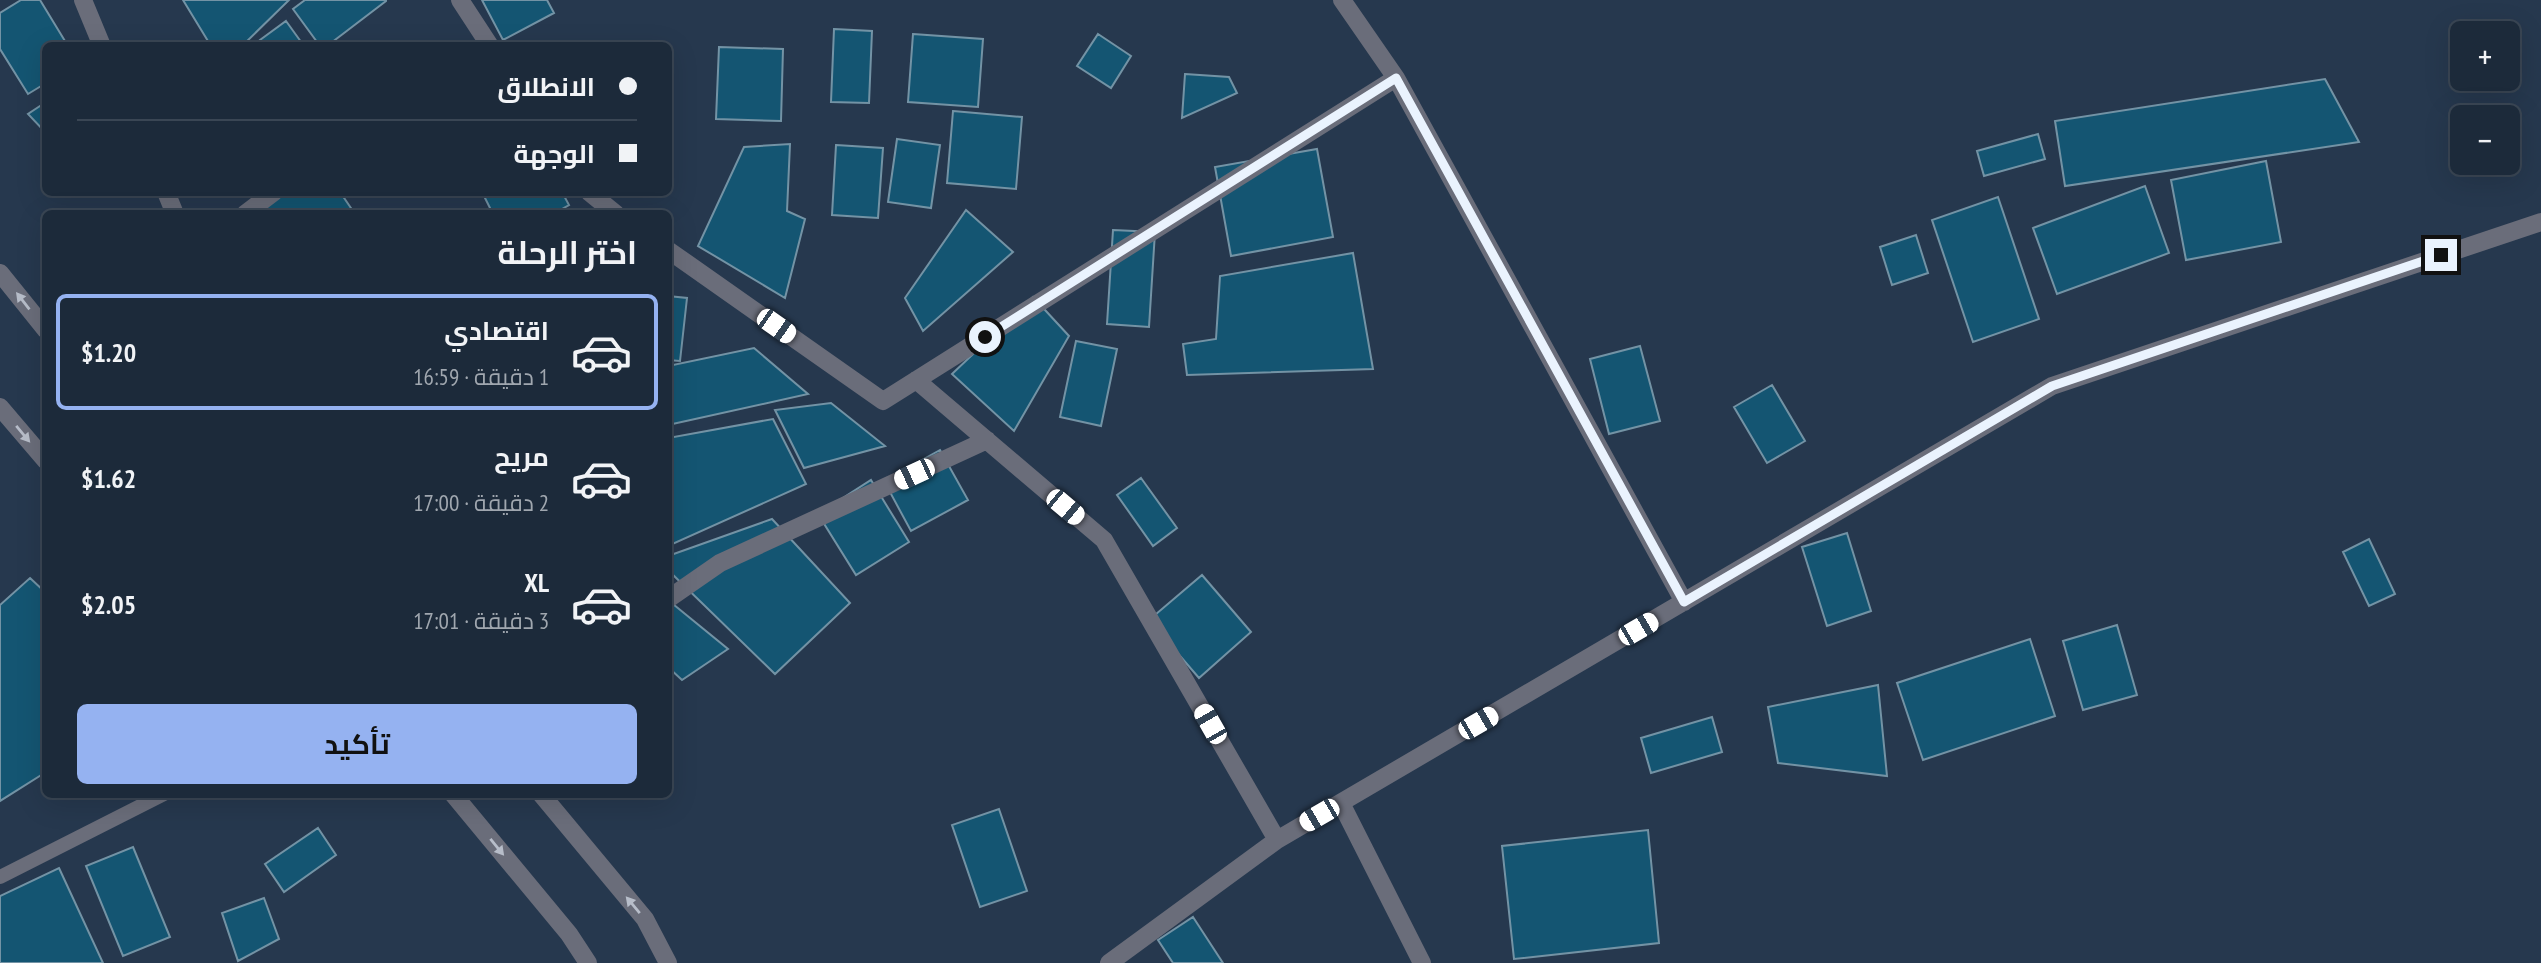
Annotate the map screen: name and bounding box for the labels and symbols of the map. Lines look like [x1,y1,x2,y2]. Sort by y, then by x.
route end [2425,239,2457,271]
one-way arrow [15,293,30,311]
car [753,305,800,347]
route start [969,321,1001,353]
one-way arrow [15,425,30,442]
car [891,456,938,492]
car [1043,485,1088,529]
car [1615,609,1662,649]
car [1191,701,1230,747]
car [1455,703,1502,743]
car [1296,795,1343,835]
one-way arrow [489,838,504,855]
one-way arrow [625,896,641,914]

